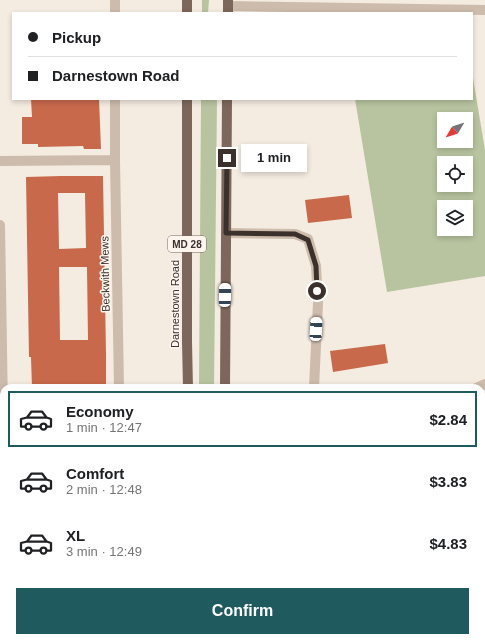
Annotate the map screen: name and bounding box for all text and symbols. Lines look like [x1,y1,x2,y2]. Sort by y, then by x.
text: Pickup [52,29,101,46]
text: Darnestown Road [52,67,180,84]
north arrow [437,112,473,148]
map controls [437,112,473,236]
callout: 1 min [241,144,307,172]
route end [218,149,236,167]
text: 1 min [257,150,291,165]
button: locate [437,156,473,192]
button: layers [437,200,473,236]
street label: Beckwith Mews [98,236,112,312]
road number: MD 28 [168,236,206,252]
street label: Darnestown Road [169,260,181,348]
route start [308,282,326,300]
car [219,283,231,307]
car [309,317,323,341]
icon: car [18,401,54,437]
text: Economy [66,403,134,420]
text: $2.84 [429,411,467,428]
text: 1 min · 12:47 [66,420,142,435]
icon: car [18,463,54,499]
text: Comfort [66,465,124,482]
text: $3.83 [429,473,467,490]
text: 2 min · 12:48 [66,482,142,497]
icon: car [18,525,54,561]
text: XL [66,527,85,544]
text: $4.83 [429,535,467,552]
text: 3 min · 12:49 [66,544,142,559]
button: Confirm [16,588,469,634]

